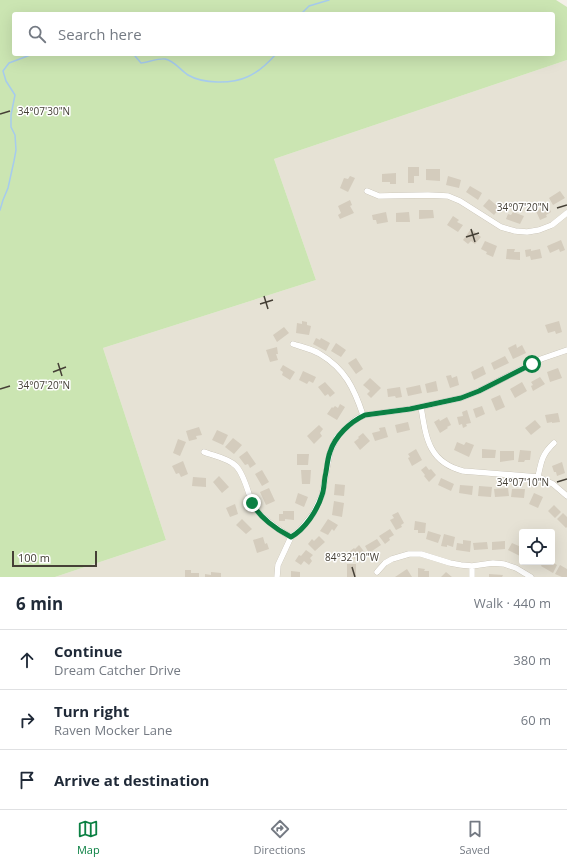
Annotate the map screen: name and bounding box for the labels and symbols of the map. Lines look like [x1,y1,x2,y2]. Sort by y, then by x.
text: 34°07'30"N [18,104,70,118]
text: 34°07'20"N [497,200,549,214]
route start [523,355,541,373]
text: 34°07'20"N [18,378,70,392]
text: 34°07'10"N [497,475,549,489]
route end [243,494,261,512]
scale bar [12,549,97,568]
text: 84°32'10"W [325,550,380,564]

